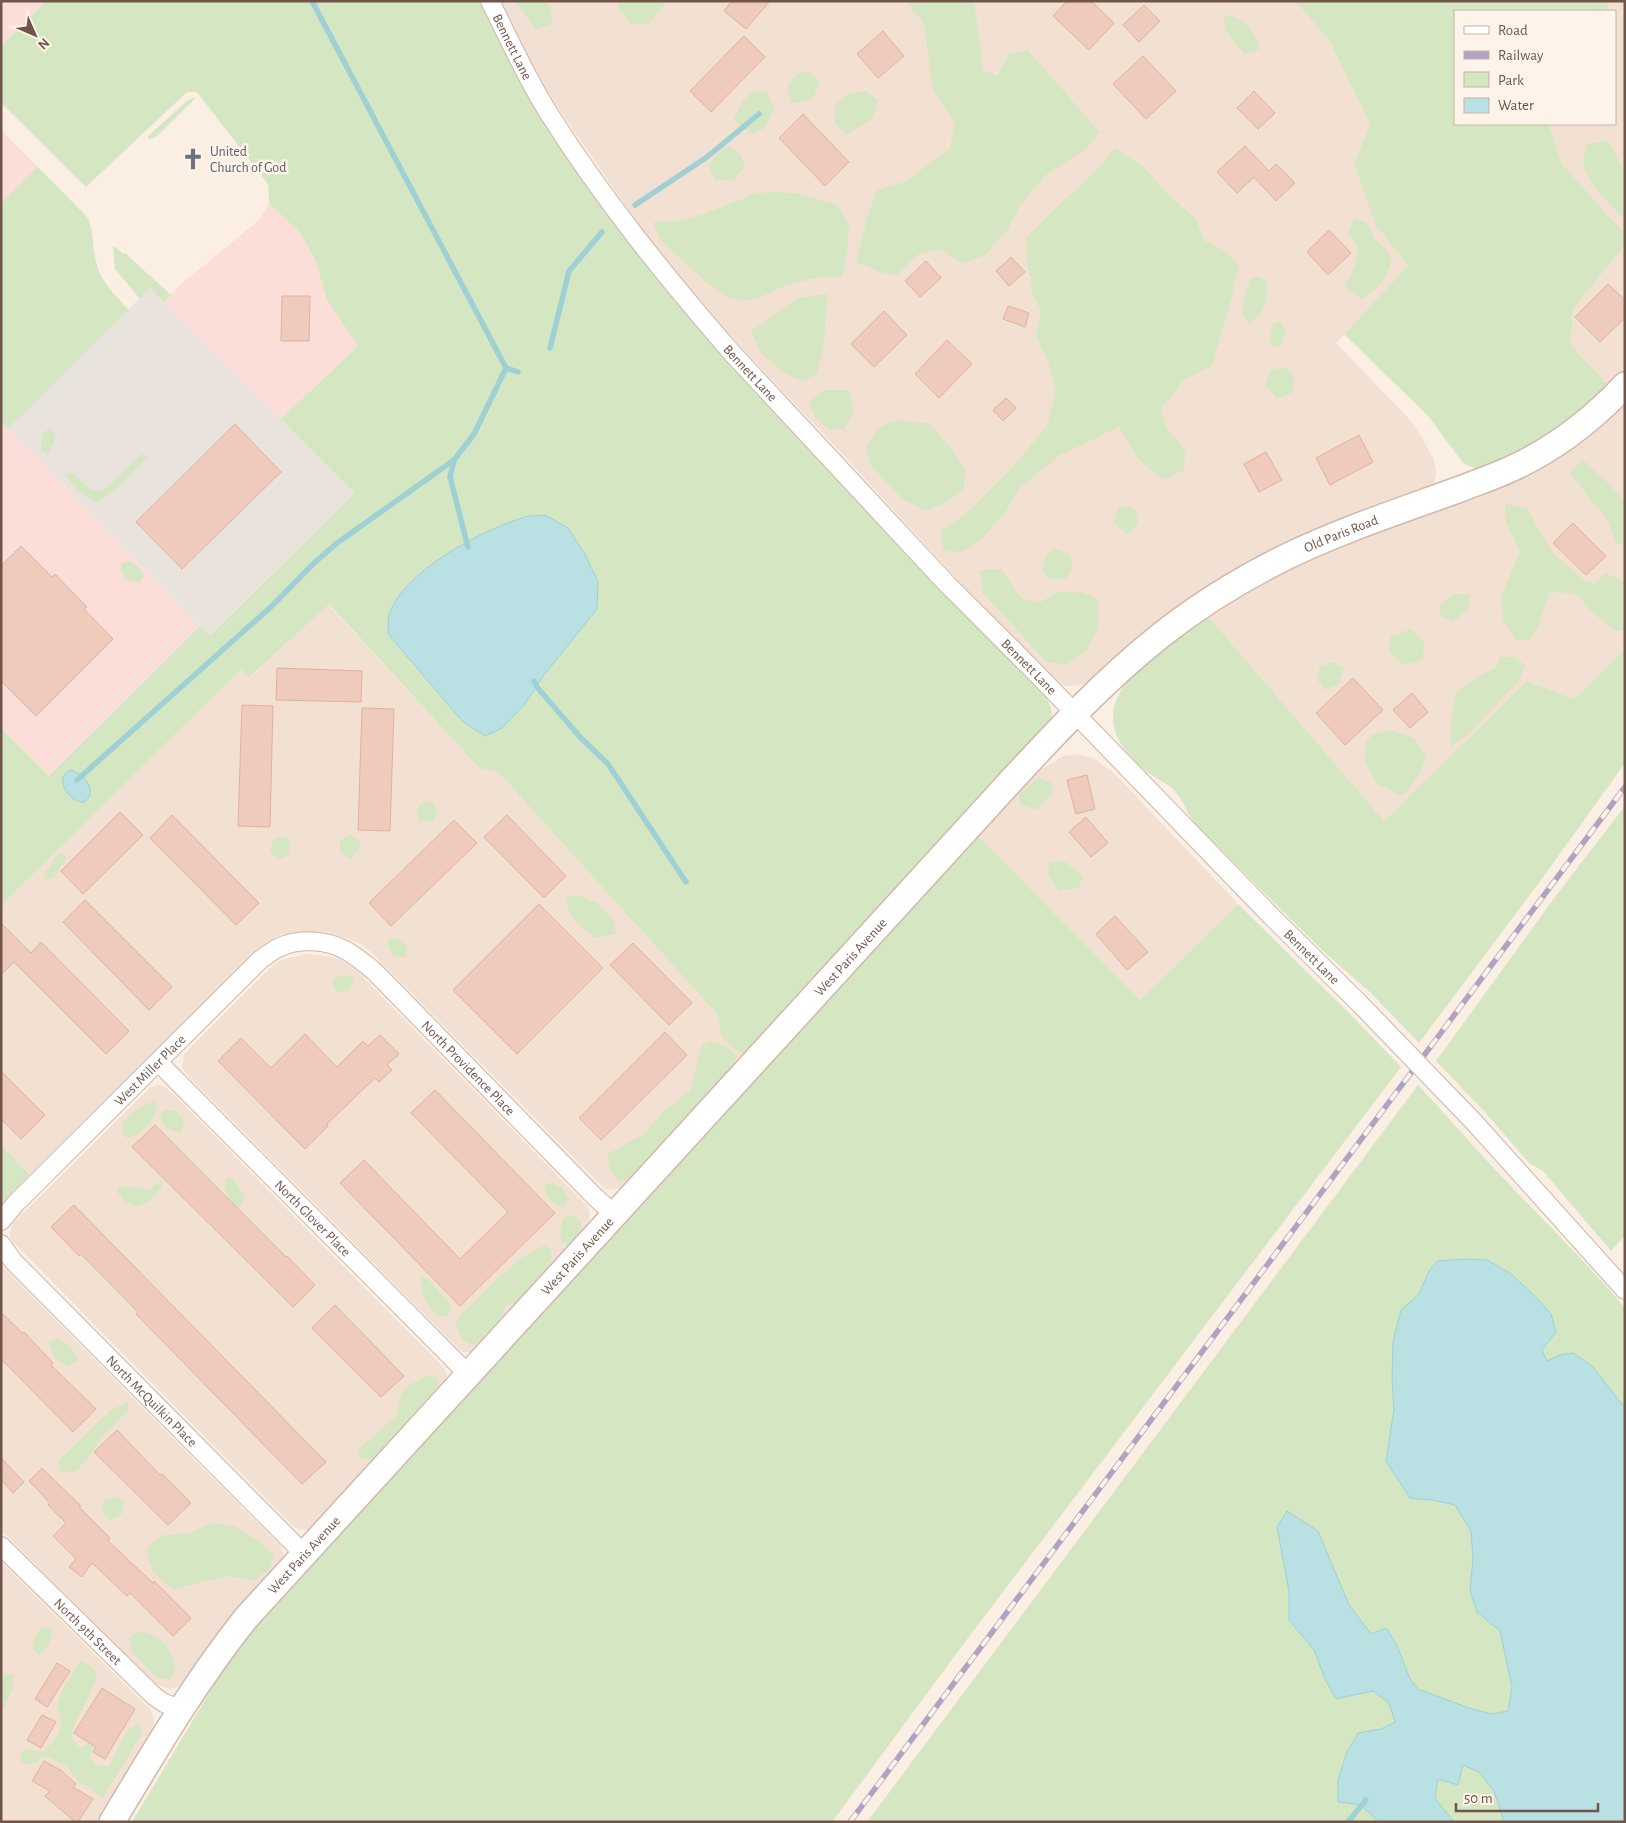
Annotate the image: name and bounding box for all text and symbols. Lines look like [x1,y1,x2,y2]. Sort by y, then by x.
north arrow [10,10,60,60]
legend [1454,10,1616,125]
street label: Bennett Lane [490,12,534,83]
text: Road [1498,23,1528,38]
text: N [35,35,52,52]
text: Railway [1498,48,1544,63]
text: Park [1498,73,1524,88]
text: Water [1498,98,1534,113]
place label: United Church of God [210,145,286,175]
church icon: United Church of God [180,146,206,172]
street label: Bennett Lane [720,343,779,405]
street label: Old Paris Road [1302,513,1380,556]
street label: Bennett Lane [998,637,1059,698]
street label: West Paris Avenue [812,916,890,999]
street label: Bennett Lane [1281,927,1342,988]
street label: North Providence Place [419,1018,517,1119]
street label: West Miller Place [112,1032,189,1109]
street label: North Glover Place [272,1178,353,1260]
street label: West Paris Avenue [539,1215,617,1298]
street label: North McQuilkin Place [103,1353,199,1450]
street label: West Paris Avenue [266,1514,343,1597]
street label: North 9th Street [51,1596,124,1668]
scale bar [1456,1780,1598,1812]
text: 50 m [1464,1791,1493,1806]

